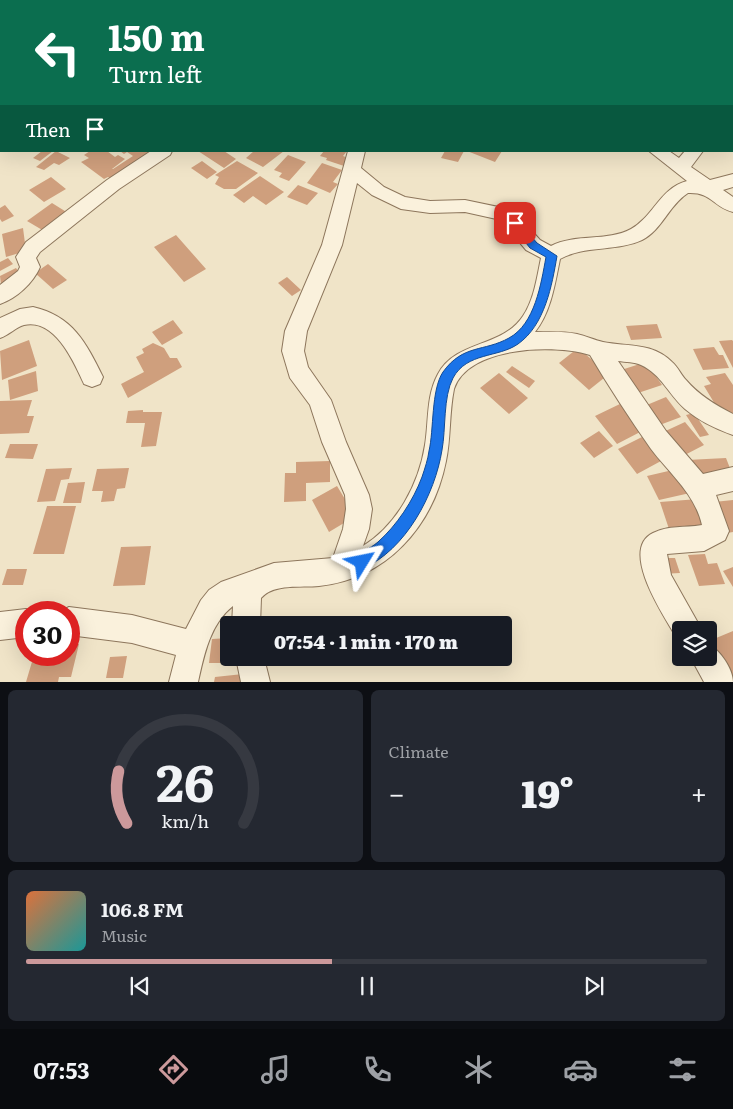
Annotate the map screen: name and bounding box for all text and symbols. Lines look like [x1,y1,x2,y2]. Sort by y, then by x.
text: 150 m [108,10,205,62]
icon: left [25,20,90,85]
text: Turn left [108,57,202,90]
text: Then [25,115,71,143]
icon: arrive [81,115,109,143]
pin [494,202,536,244]
icon: arrive [501,209,529,237]
position arrow [335,535,387,587]
speed limit sign: 30 [15,601,80,666]
map controls [672,621,717,666]
button: layers [672,621,717,666]
text: 07:54 · 1 min · 170 m [274,627,458,655]
text: Climate [389,739,449,763]
text: 26 [156,741,214,818]
text: 19° [521,763,574,820]
text: − [389,771,405,813]
text: + [691,771,707,813]
text: km/h [161,807,209,834]
text: 106.8 FM [101,895,184,923]
text: Music [101,923,147,947]
icon: previous [126,972,154,1000]
icon: pause [353,972,381,1000]
icon: next [580,972,608,1000]
icon: directions [156,1052,191,1087]
icon: music [258,1052,293,1087]
icon: phone [360,1052,395,1087]
icon: climate [461,1052,496,1087]
icon: car [563,1052,598,1087]
icon: filters [665,1052,700,1087]
text: 07:53 [33,1053,90,1086]

